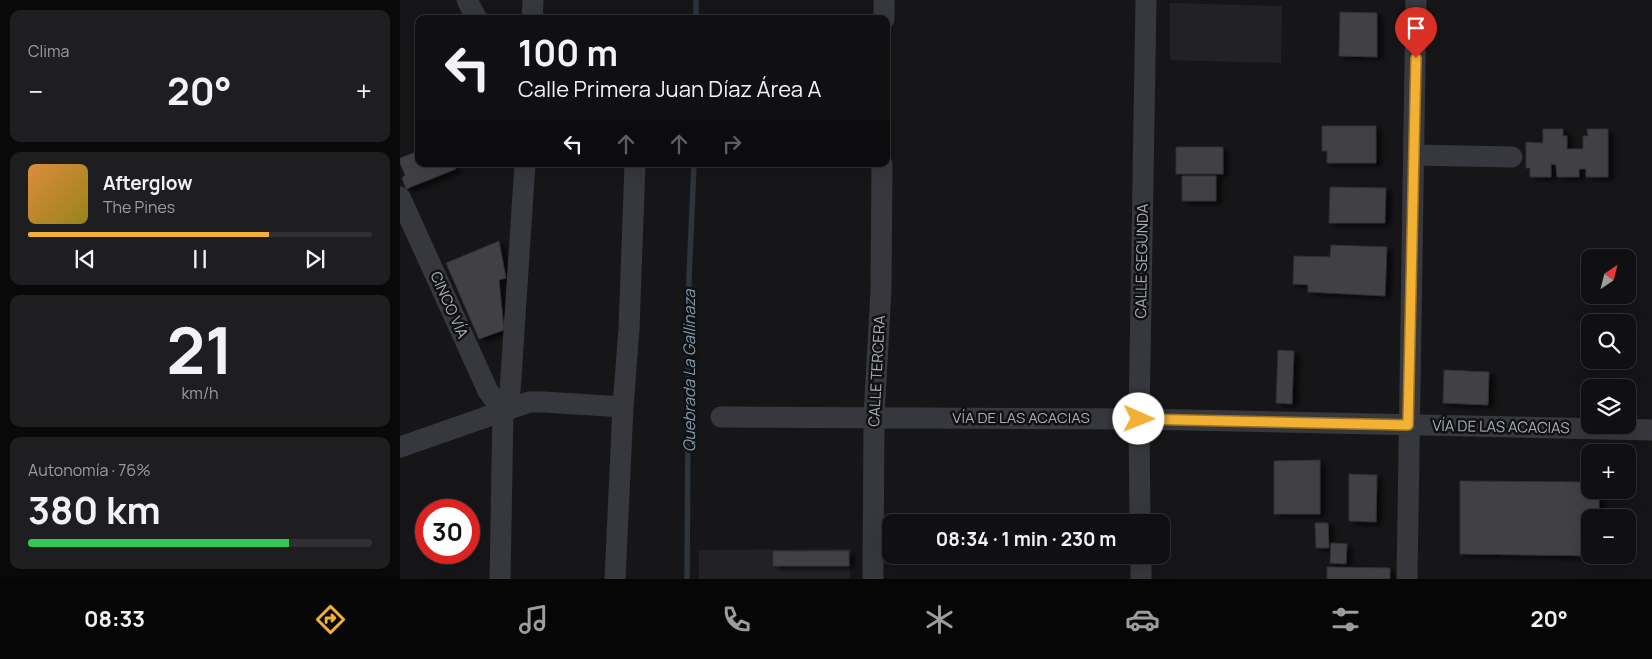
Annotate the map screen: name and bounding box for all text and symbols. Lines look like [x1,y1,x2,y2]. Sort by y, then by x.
pin [1395,7,1437,58]
icon: arrive [1402,14,1430,42]
text: 100 m [518,29,618,77]
icon: left [435,35,500,100]
text: Clima [28,40,69,62]
text: 20° [167,64,232,116]
text: − [28,72,43,110]
text: + [356,72,372,110]
text: Calle Primera Juan Díaz Área A [518,74,821,104]
icon: left [559,130,587,158]
icon: ahead [612,130,640,158]
icon: ahead [665,130,693,158]
icon: right [718,130,746,158]
text: Afterglow [103,170,192,196]
text: The Pines [103,196,175,218]
street label: CALLE SEGUNDA [1130,203,1153,319]
icon: previous [71,245,99,273]
icon: pause [186,245,214,273]
icon: next [301,245,329,273]
north arrow [1581,249,1636,304]
map controls [1581,249,1636,564]
street label: CINCO VÍA [425,268,474,342]
water label: Quebrada La Gallinaza [678,289,700,452]
text: 21 [166,305,234,394]
street label: CALLE TERCERA [863,314,890,427]
button: search [1581,314,1636,369]
button: layers [1581,379,1636,434]
text: km/h [181,382,219,404]
position arrow [1112,392,1164,444]
street label: VÍA DE LAS ACACIAS [952,407,1090,428]
street label: VÍA DE LAS ACACIAS [1432,415,1570,438]
button: + [1581,444,1636,499]
text: Autonomía · 76% [28,459,151,481]
text: 380 km [28,483,161,535]
speed limit sign: 30 [415,499,480,564]
button: − [1581,509,1636,564]
text: 08:34 · 1 min · 230 m [936,526,1116,552]
icon: directions [313,602,348,637]
icon: music [516,602,551,637]
icon: phone [719,602,754,637]
icon: climate [922,602,957,637]
icon: car [1125,602,1160,637]
icon: filters [1328,602,1363,637]
text: 08:33 [84,604,145,634]
text: 20° [1530,604,1568,634]

